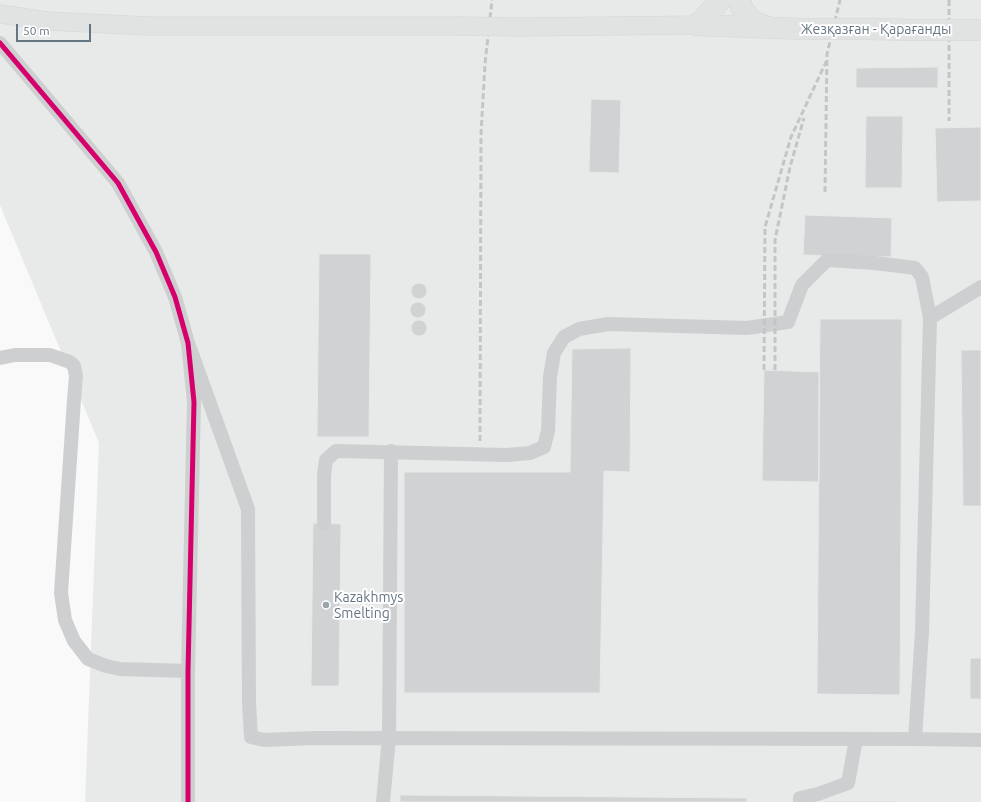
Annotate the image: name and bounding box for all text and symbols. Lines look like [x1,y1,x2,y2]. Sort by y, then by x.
scale bar [18,16,93,42]
street label: Жезқазған - Қарағанды [801,21,951,37]
text: 50 m [23,24,50,37]
place label: Kazakhmys Smelting [334,589,403,622]
marker: Kazakhmys Smelting [321,600,331,610]

